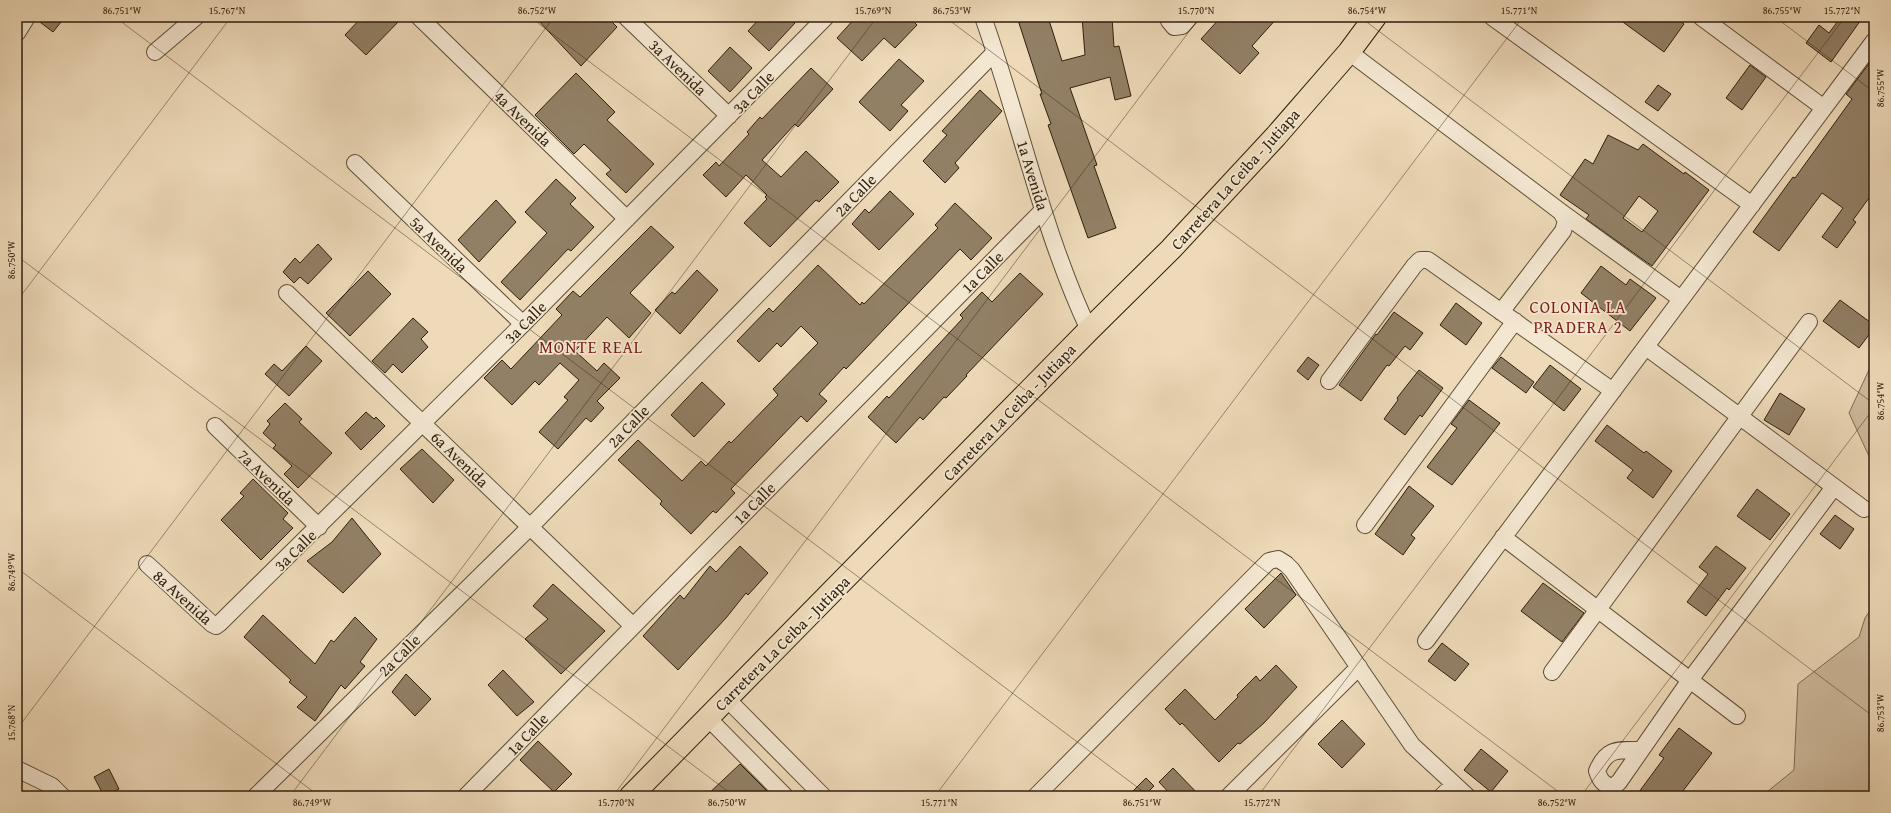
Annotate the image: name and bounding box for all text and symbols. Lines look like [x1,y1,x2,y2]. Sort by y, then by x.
text: 86.751°W [103,3,142,18]
text: 15.767°N [209,3,246,18]
text: 86.752°W [518,3,557,18]
text: 15.769°N [855,3,892,18]
text: 86.753°W [933,3,972,18]
text: 15.770°N [1178,3,1215,18]
text: 86.754°W [1348,3,1387,18]
text: 15.771°N [1501,3,1538,18]
text: 86.755°W [1763,3,1802,18]
text: 15.772°N [1824,3,1861,18]
street label: 3a Avenida [644,33,713,101]
street label: 3a Calle [726,65,780,119]
text: 86.755°W [1873,68,1888,107]
street label: 4a Avenida [489,84,558,152]
street label: Carretera La Ceiba - Jutiapa [1165,103,1305,255]
street label: 1a Avenida [1011,137,1055,214]
street label: 2a Calle [828,168,882,222]
street label: 5a Avenida [405,210,474,278]
text: 86.750°W [4,240,19,279]
street label: 1a Calle [955,245,1009,299]
district label: COLONIA LA PRADERA 2 [1529,294,1627,339]
street label: 3a Calle [498,295,552,349]
district label: MONTE REAL [539,334,643,359]
street label: Carretera La Ceiba - Jutiapa [937,338,1081,486]
text: 86.754°W [1873,381,1888,420]
street label: 2a Calle [601,399,655,453]
street label: 6a Avenida [426,425,495,493]
street label: 7a Avenida [233,443,302,511]
street label: 1a Calle [727,476,781,530]
street label: 3a Calle [268,523,322,577]
text: 86.749°W [4,552,19,591]
street label: 8a Avenida [148,564,218,630]
street label: Carretera La Ceiba - Jutiapa [709,570,855,716]
street label: 2a Calle [372,628,426,682]
text: 86.753°W [1873,693,1888,732]
text: 15.768°N [4,704,19,741]
street label: 1a Calle [500,707,554,761]
text: 86.749°W [293,795,332,810]
text: 15.770°N [598,795,635,810]
text: 86.750°W [708,795,747,810]
text: 15.771°N [921,795,958,810]
text: 86.751°W [1123,795,1162,810]
text: 15.772°N [1244,795,1281,810]
text: 86.752°W [1538,795,1577,810]

